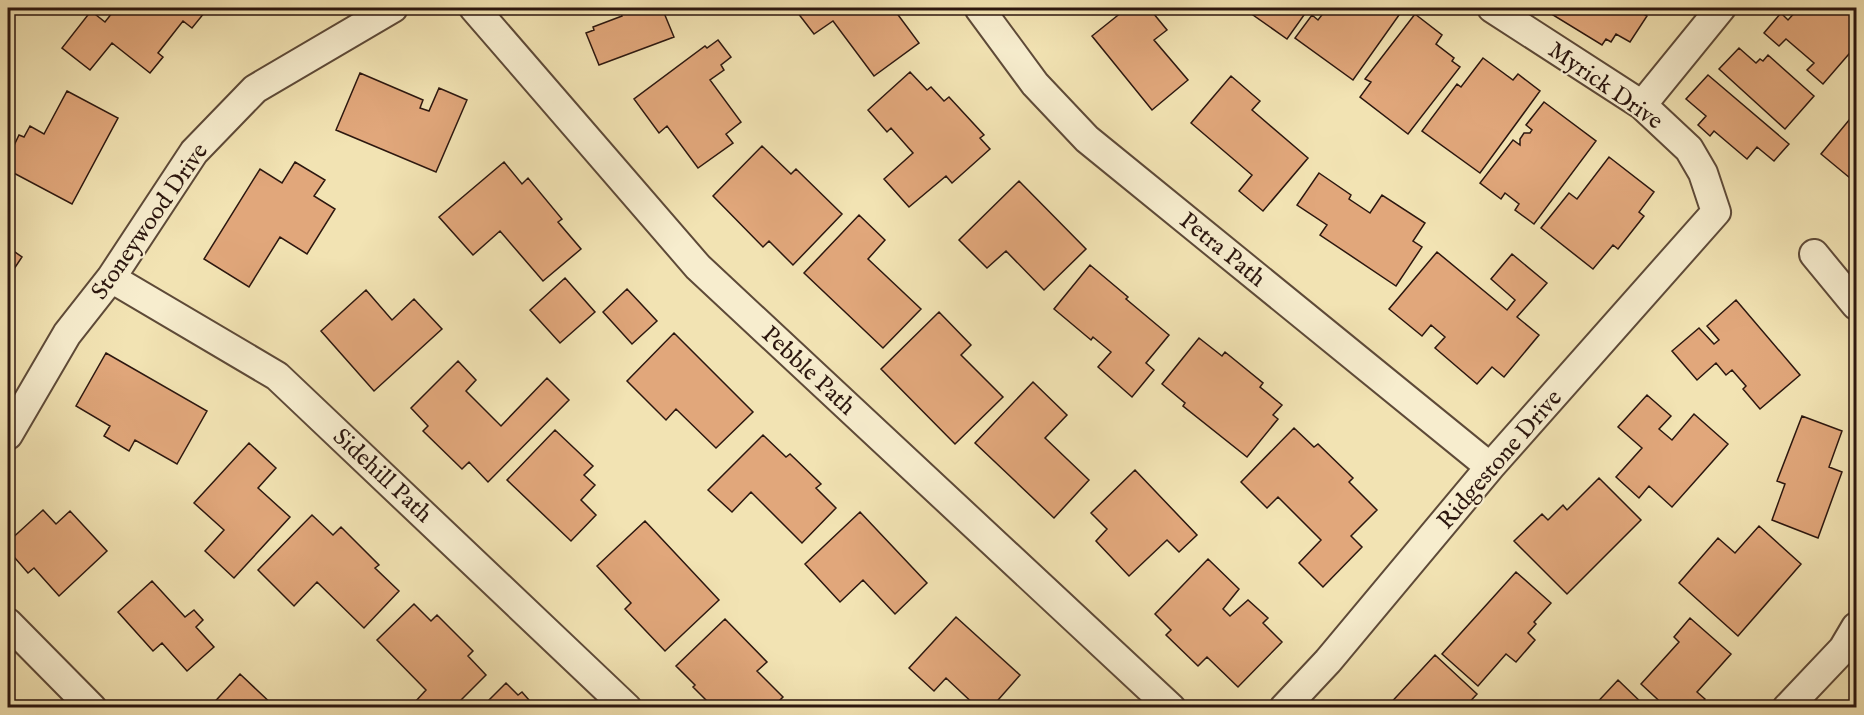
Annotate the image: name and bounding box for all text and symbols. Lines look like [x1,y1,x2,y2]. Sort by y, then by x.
street label: Myrick Drive [1542,35,1669,137]
street label: Stoneywood Drive [85,137,216,306]
street label: Petra Path [1173,206,1272,295]
street label: Pebble Path [754,320,862,423]
street label: Ridgestone Drive [1431,384,1569,536]
street label: Sidehill Path [326,422,438,530]

